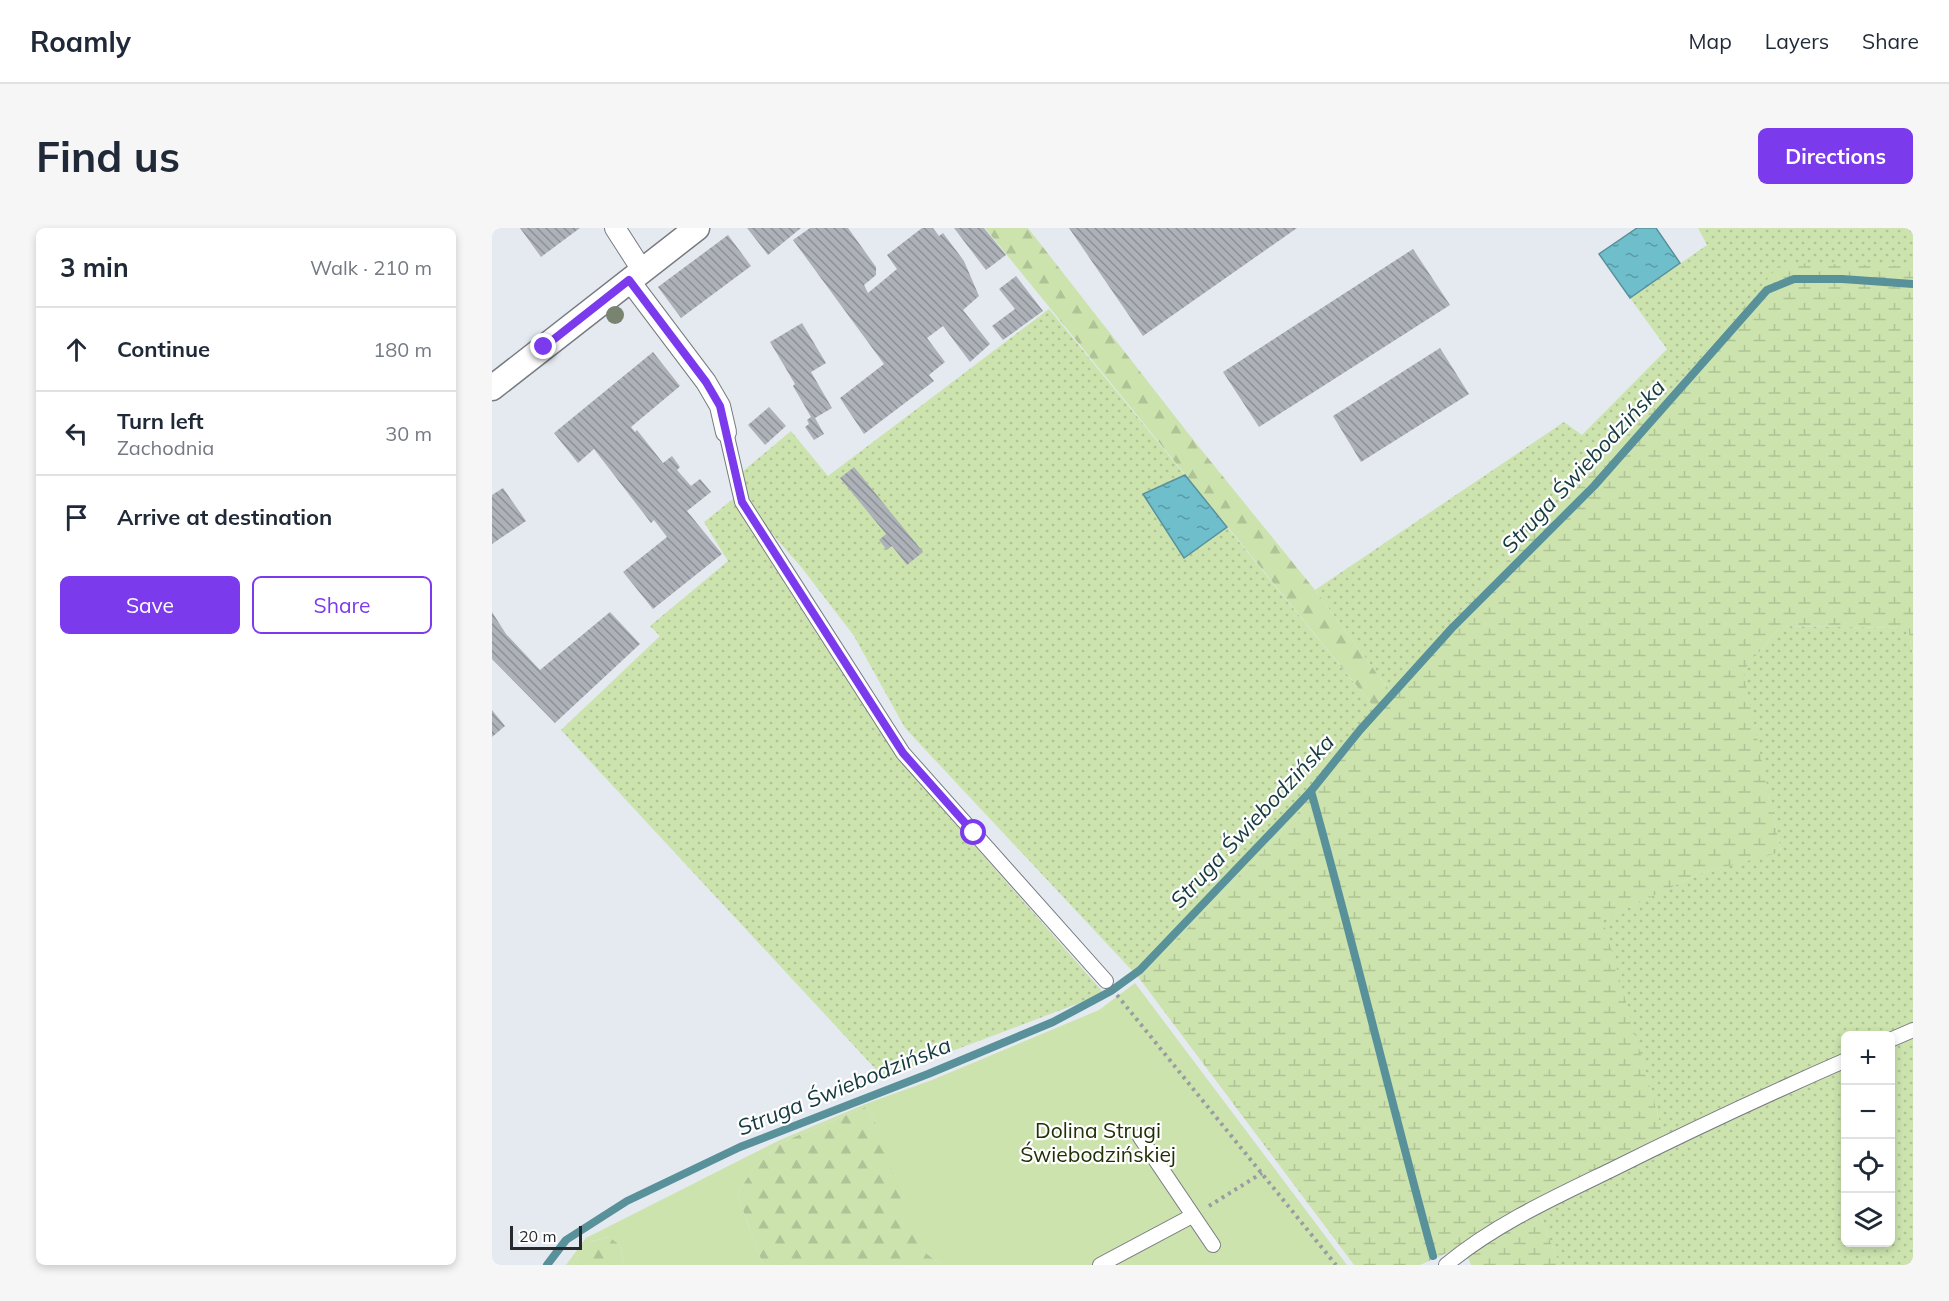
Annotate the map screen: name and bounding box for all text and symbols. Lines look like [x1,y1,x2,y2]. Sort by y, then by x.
text: Roamly [30,24,131,59]
text: Map [1689,28,1732,54]
text: Layers [1765,28,1829,54]
text: Share [1862,28,1919,54]
button: Directions [1758,128,1913,184]
text: Find us [36,130,180,183]
text: 3 min [60,251,129,284]
text: Walk · 210 m [310,255,432,280]
icon: ahead [60,333,93,366]
route end [530,333,556,359]
text: Continue [117,335,210,363]
text: 180 m [373,337,432,362]
water label: Struga Świebodzińska [1495,373,1671,559]
text: Turn left [117,407,204,435]
icon: left [60,417,93,450]
text: 30 m [385,421,432,446]
text: Zachodnia [117,435,214,460]
icon: arrive [60,501,93,534]
text: Arrive at destination [117,503,332,531]
button: Save [60,576,240,634]
button: Share [252,576,432,634]
water label: Struga Świebodzińska [1164,728,1340,914]
route start [960,819,986,845]
water label: Struga Świebodzińska [733,1030,955,1142]
map controls [1841,1031,1895,1247]
button: + [1841,1031,1895,1085]
button: − [1841,1085,1895,1139]
park label: Dolina Strugi Świebodzińskiej [1020,1117,1176,1167]
button: locate [1841,1139,1895,1193]
button: layers [1841,1193,1895,1247]
scale bar [510,1223,582,1250]
text: 20 m [519,1226,556,1246]

